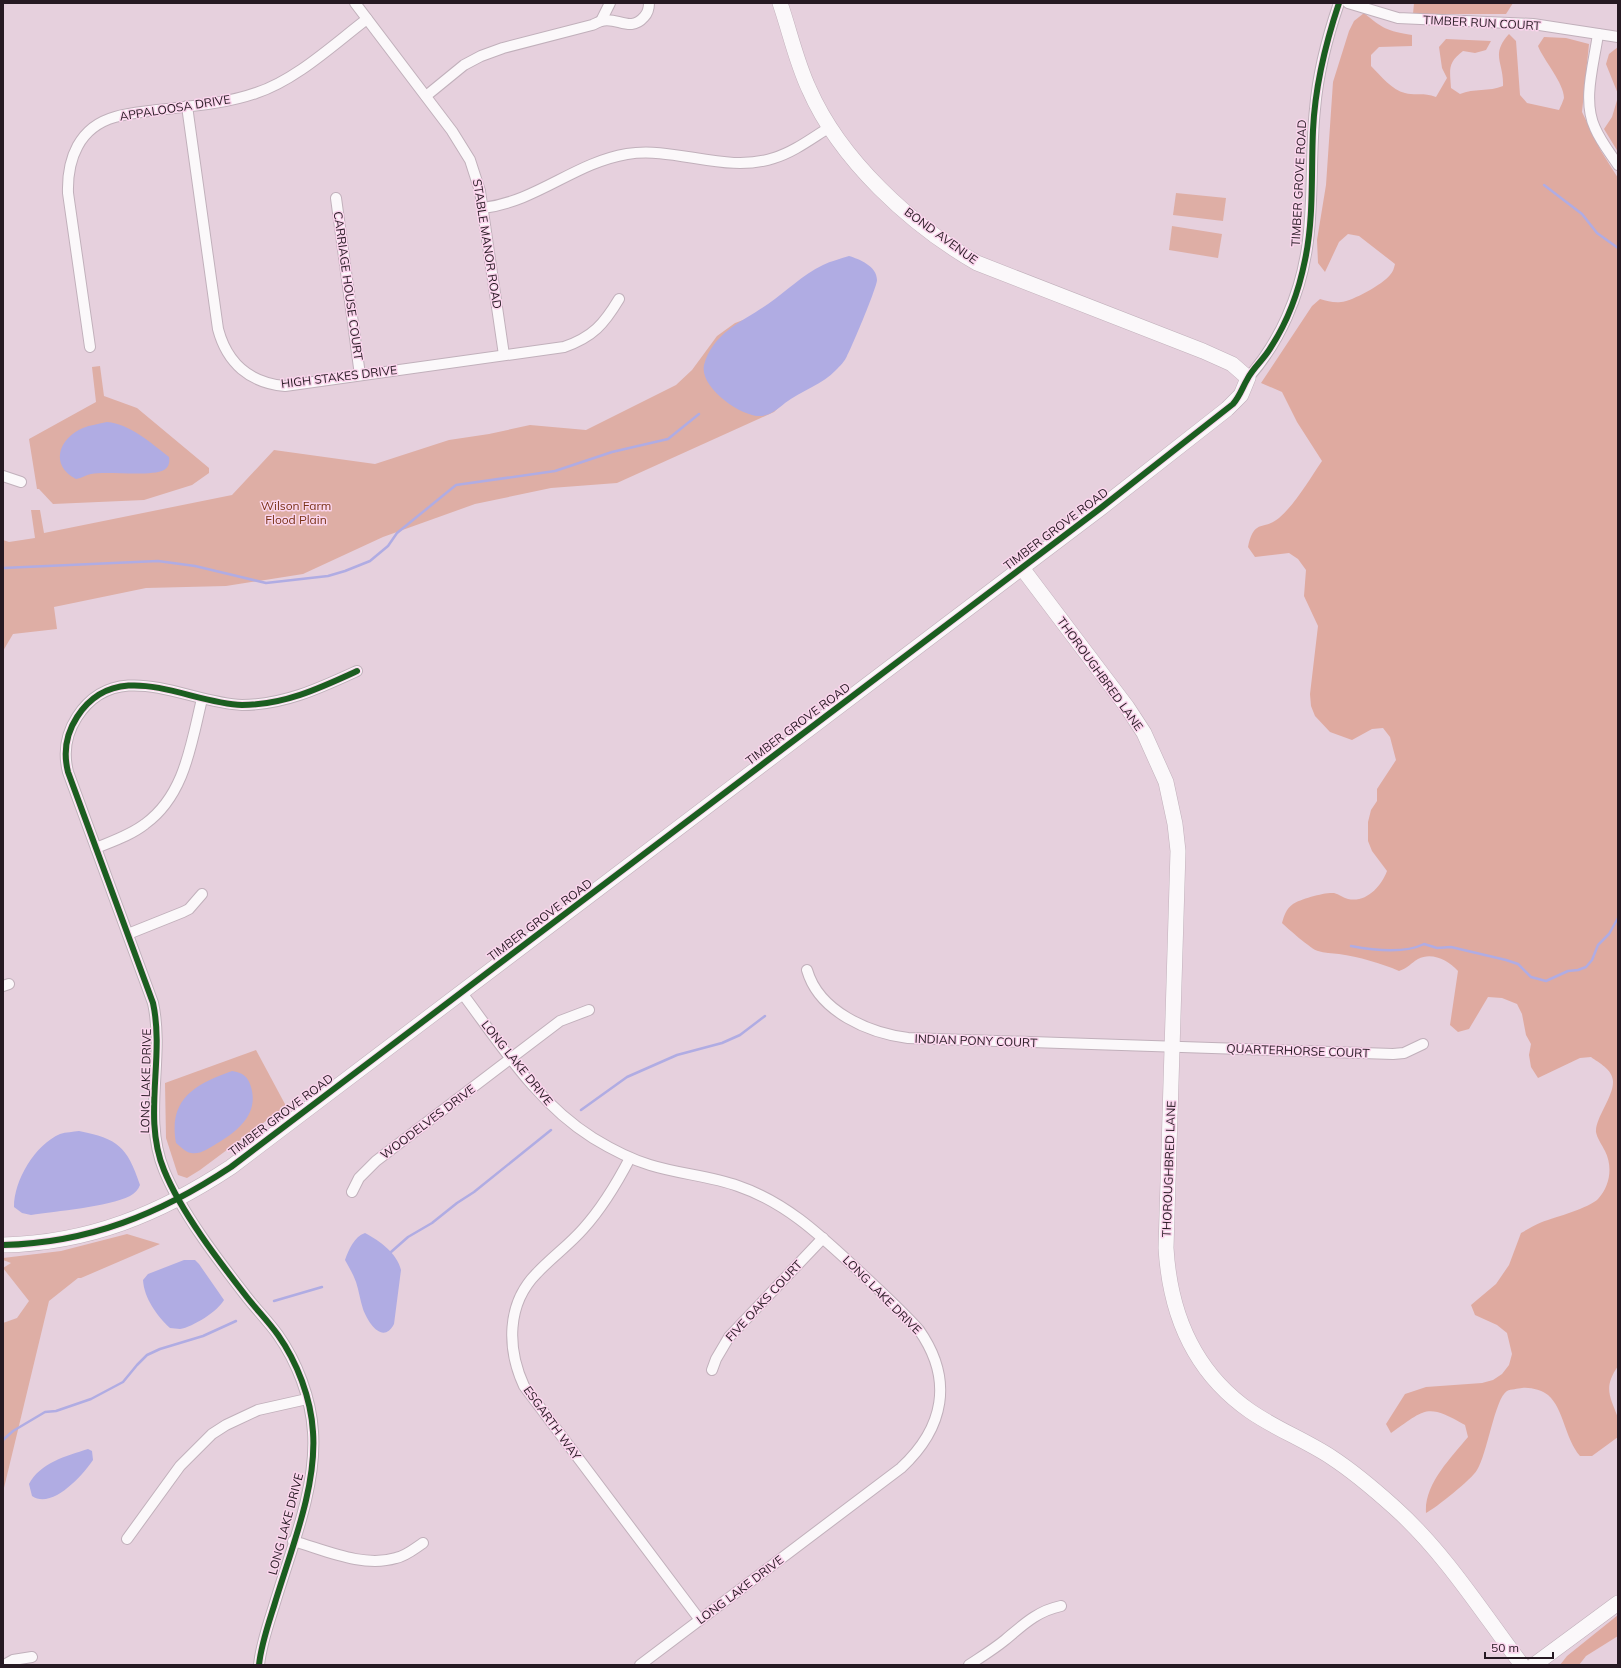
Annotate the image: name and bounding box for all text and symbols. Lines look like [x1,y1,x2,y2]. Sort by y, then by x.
street label: TIMBER RUN COURT [1423,12,1542,33]
street label: APPALOOSA DRIVE [118,91,232,124]
street label: TIMBER GROVE ROAD [1288,119,1309,247]
street label: STABLE MANOR ROAD [470,178,505,310]
street label: BOND AVENUE [902,204,981,267]
street label: CARRIAGE HOUSE COURT [331,210,366,362]
street label: HIGH STAKES DRIVE [280,362,398,391]
street label: TIMBER GROVE ROAD [1000,484,1111,573]
park label: Wilson Farm Flood Plain [261,498,331,527]
street label: THOROUGHBRED LANE [1054,614,1147,733]
street label: TIMBER GROVE ROAD [742,679,853,768]
street label: TIMBER GROVE ROAD [484,875,595,964]
street label: LONG LAKE DRIVE [479,1017,556,1108]
street label: LONG LAKE DRIVE [137,1028,154,1134]
street label: INDIAN PONY COURT [914,1031,1038,1050]
street label: QUARTERHORSE COURT [1226,1041,1371,1061]
street label: TIMBER GROVE ROAD [225,1070,336,1159]
street label: WOODELVES DRIVE [377,1081,478,1162]
street label: THOROUGHBRED LANE [1159,1100,1178,1238]
street label: LONG LAKE DRIVE [840,1252,925,1337]
street label: FIVE OAKS COURT [722,1256,806,1344]
street label: ESGARTH WAY [521,1383,585,1463]
street label: LONG LAKE DRIVE [265,1471,306,1577]
street label: LONG LAKE DRIVE [693,1552,786,1627]
scale bar [1485,1634,1553,1660]
text: 50 m [1491,1640,1519,1655]

